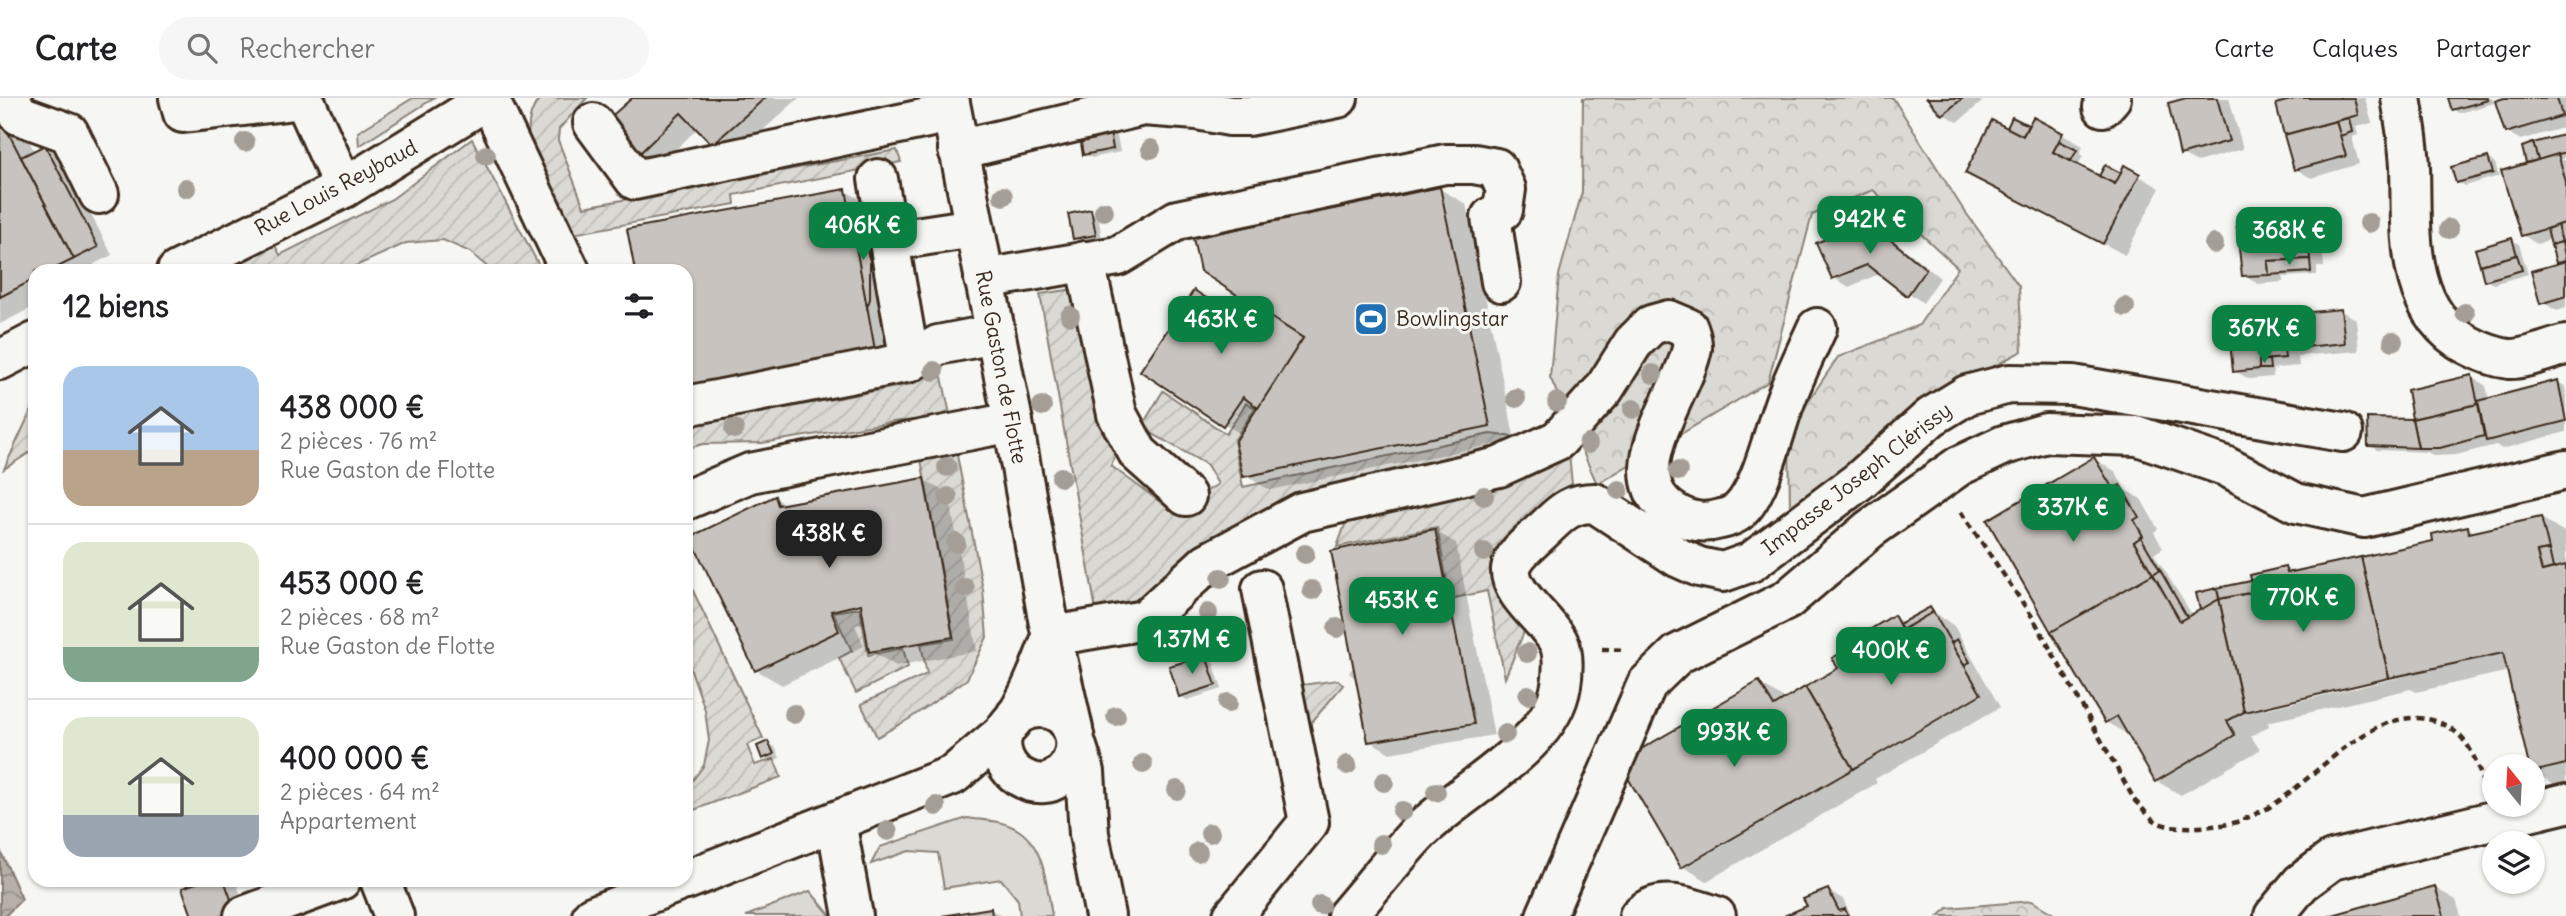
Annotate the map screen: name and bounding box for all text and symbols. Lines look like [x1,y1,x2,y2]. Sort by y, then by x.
search box [159,17,649,80]
text: Carte [35,27,117,69]
icon: search [183,29,221,67]
text: Rechercher [239,32,375,65]
text: Carte [2214,33,2274,63]
text: Calques [2312,33,2398,63]
text: Partager [2436,33,2531,63]
street label: Rue Louis Reybaud [250,133,422,242]
pin: 942K € [1813,197,1927,256]
pin: 406K € [806,202,920,262]
text: 942K € [1833,204,1907,233]
pin: 368K € [2232,208,2346,267]
text: 406K € [825,210,901,239]
text: 368K € [2252,215,2326,244]
street label: Rue Gaston de Flotte [969,268,1033,466]
text: 12 biens [63,287,169,325]
icon: filters [620,287,658,325]
pin: 463K € [1164,296,1278,356]
sports icon: Bowlingstar [1352,300,1390,338]
text: 463K € [1184,304,1258,333]
place label: Bowlingstar [1396,305,1509,332]
pin: 367K € [2207,306,2321,365]
text: 367K € [2228,313,2300,342]
text: 438 000 € [280,388,424,426]
icon: home [119,394,203,478]
street label: Impasse Joseph Clérissy [1756,396,1957,561]
text: 2 pièces · 76 m² [280,426,437,455]
text: Rue Gaston de Flotte [280,455,495,484]
pin: 337K € [2016,484,2130,544]
text: 337K € [2037,492,2109,521]
pin: 438K € [772,510,886,570]
text: 438K € [792,518,866,547]
text: 453 000 € [280,564,424,602]
icon: home [119,570,203,654]
pin: 770K € [2246,574,2360,634]
pin: 453K € [1345,578,1459,637]
text: 770K € [2267,582,2339,611]
text: 453K € [1365,585,1439,614]
text: 2 pièces · 68 m² [280,602,440,631]
pin: 1.37M € [1127,616,1257,676]
text: 1.37M € [1153,624,1231,653]
pin: 400K € [1834,628,1948,687]
text: Rue Gaston de Flotte [280,631,495,660]
text: 400K € [1852,635,1930,664]
pin: 993K € [1677,710,1791,769]
text: 993K € [1697,717,1771,746]
text: 400 000 € [280,739,430,777]
icon: home [119,745,203,829]
north arrow [2482,754,2544,817]
map controls [2482,754,2545,894]
text: 2 pièces · 64 m² [280,777,440,806]
text: Appartement [280,806,417,835]
button: layers [2482,831,2545,894]

